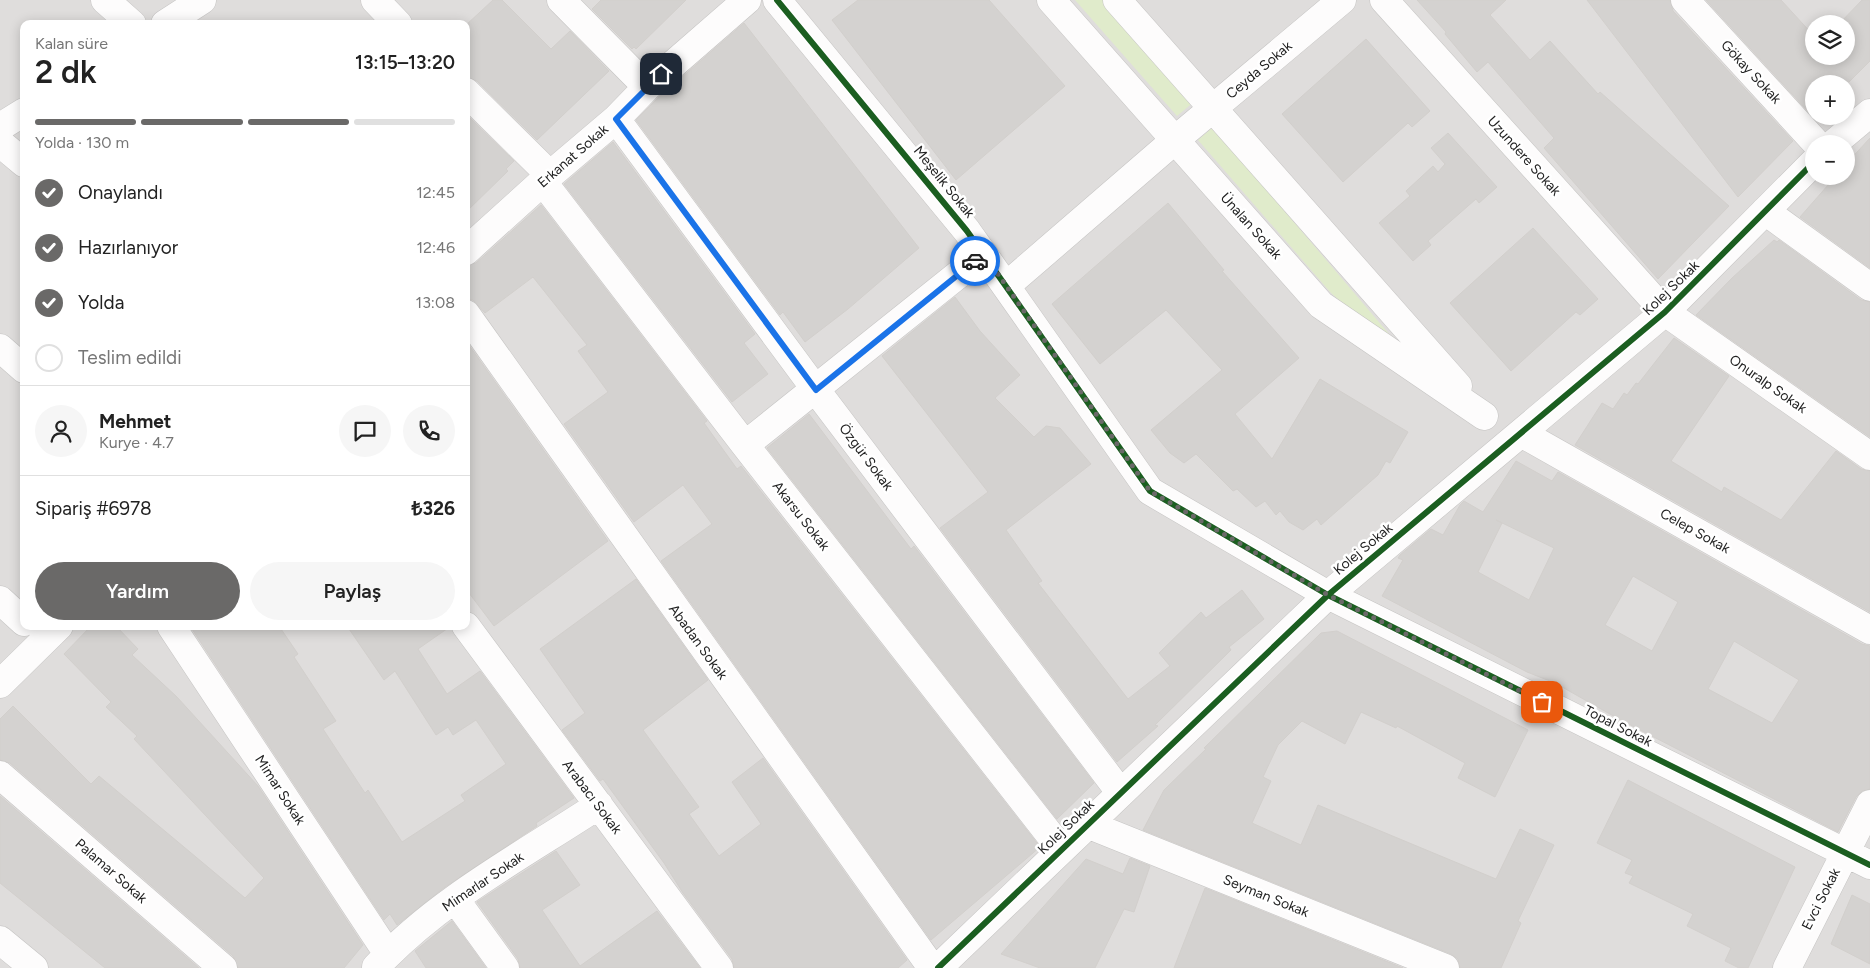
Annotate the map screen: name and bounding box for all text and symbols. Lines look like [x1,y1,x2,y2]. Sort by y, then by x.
map controls [1805,15,1855,185]
button: layers [1805,15,1855,65]
text: Kalan süre [35,34,108,53]
street label: Ceyda Sokak [1223,37,1296,102]
street label: Gökay Sokak [1717,37,1785,107]
text: 13:15–13:20 [355,51,455,74]
text: 2 dk [35,53,96,91]
pin [640,53,682,95]
icon: home [647,60,675,88]
button: + [1805,75,1855,125]
street label: Uzundere Sokak [1484,113,1564,200]
street label: Erkanat Sokak [534,121,612,191]
text: Yolda · 130 m [35,133,129,152]
button: − [1805,135,1855,185]
street label: Meşelik Sokak [910,143,978,222]
icon: check [35,179,63,207]
text: Onaylandı [78,181,163,204]
text: 12:45 [416,183,455,202]
street label: Ünalan Sokak [1217,189,1285,263]
icon: check [35,234,63,262]
text: Hazırlanıyor [78,236,178,259]
courier [950,236,1000,286]
text: 12:46 [416,238,455,257]
icon: car [961,247,989,275]
street label: Kolej Sokak [1639,257,1703,319]
icon: check [35,289,63,317]
text: Yolda [78,291,124,314]
text: 13:08 [416,293,455,312]
text: Teslim edildi [78,346,182,369]
street label: Onuralp Sokak [1726,351,1810,417]
button: person [35,405,87,457]
button: chat [339,405,391,457]
button: phone [403,405,455,457]
text: Mehmet [99,410,171,433]
street label: Özgür Sokak [835,420,897,494]
text: Kurye · 4.7 [99,433,174,452]
street label: Akarsu Sokak [769,478,833,554]
text: Sipariş #6978 [35,497,152,520]
text: ₺326 [412,497,455,520]
street label: Celep Sokak [1657,505,1733,557]
street label: Kolej Sokak [1330,519,1396,579]
button: Yardım [35,562,240,620]
button: Paylaş [250,562,455,620]
street label: Abadan Sokak [665,601,731,683]
pin [1521,681,1563,723]
icon: bag [1528,688,1556,716]
street label: Topal Sokak [1581,702,1655,751]
street label: Mimar Sokak [251,752,309,828]
street label: Arabacı Sokak [559,757,625,838]
street label: Kolej Sokak [1034,796,1098,858]
street label: Palamar Sokak [72,835,151,907]
street label: Mimarlar Sokak [439,848,527,915]
street label: Evci Sokak [1798,865,1844,933]
street label: Seyman Sokak [1221,871,1312,921]

